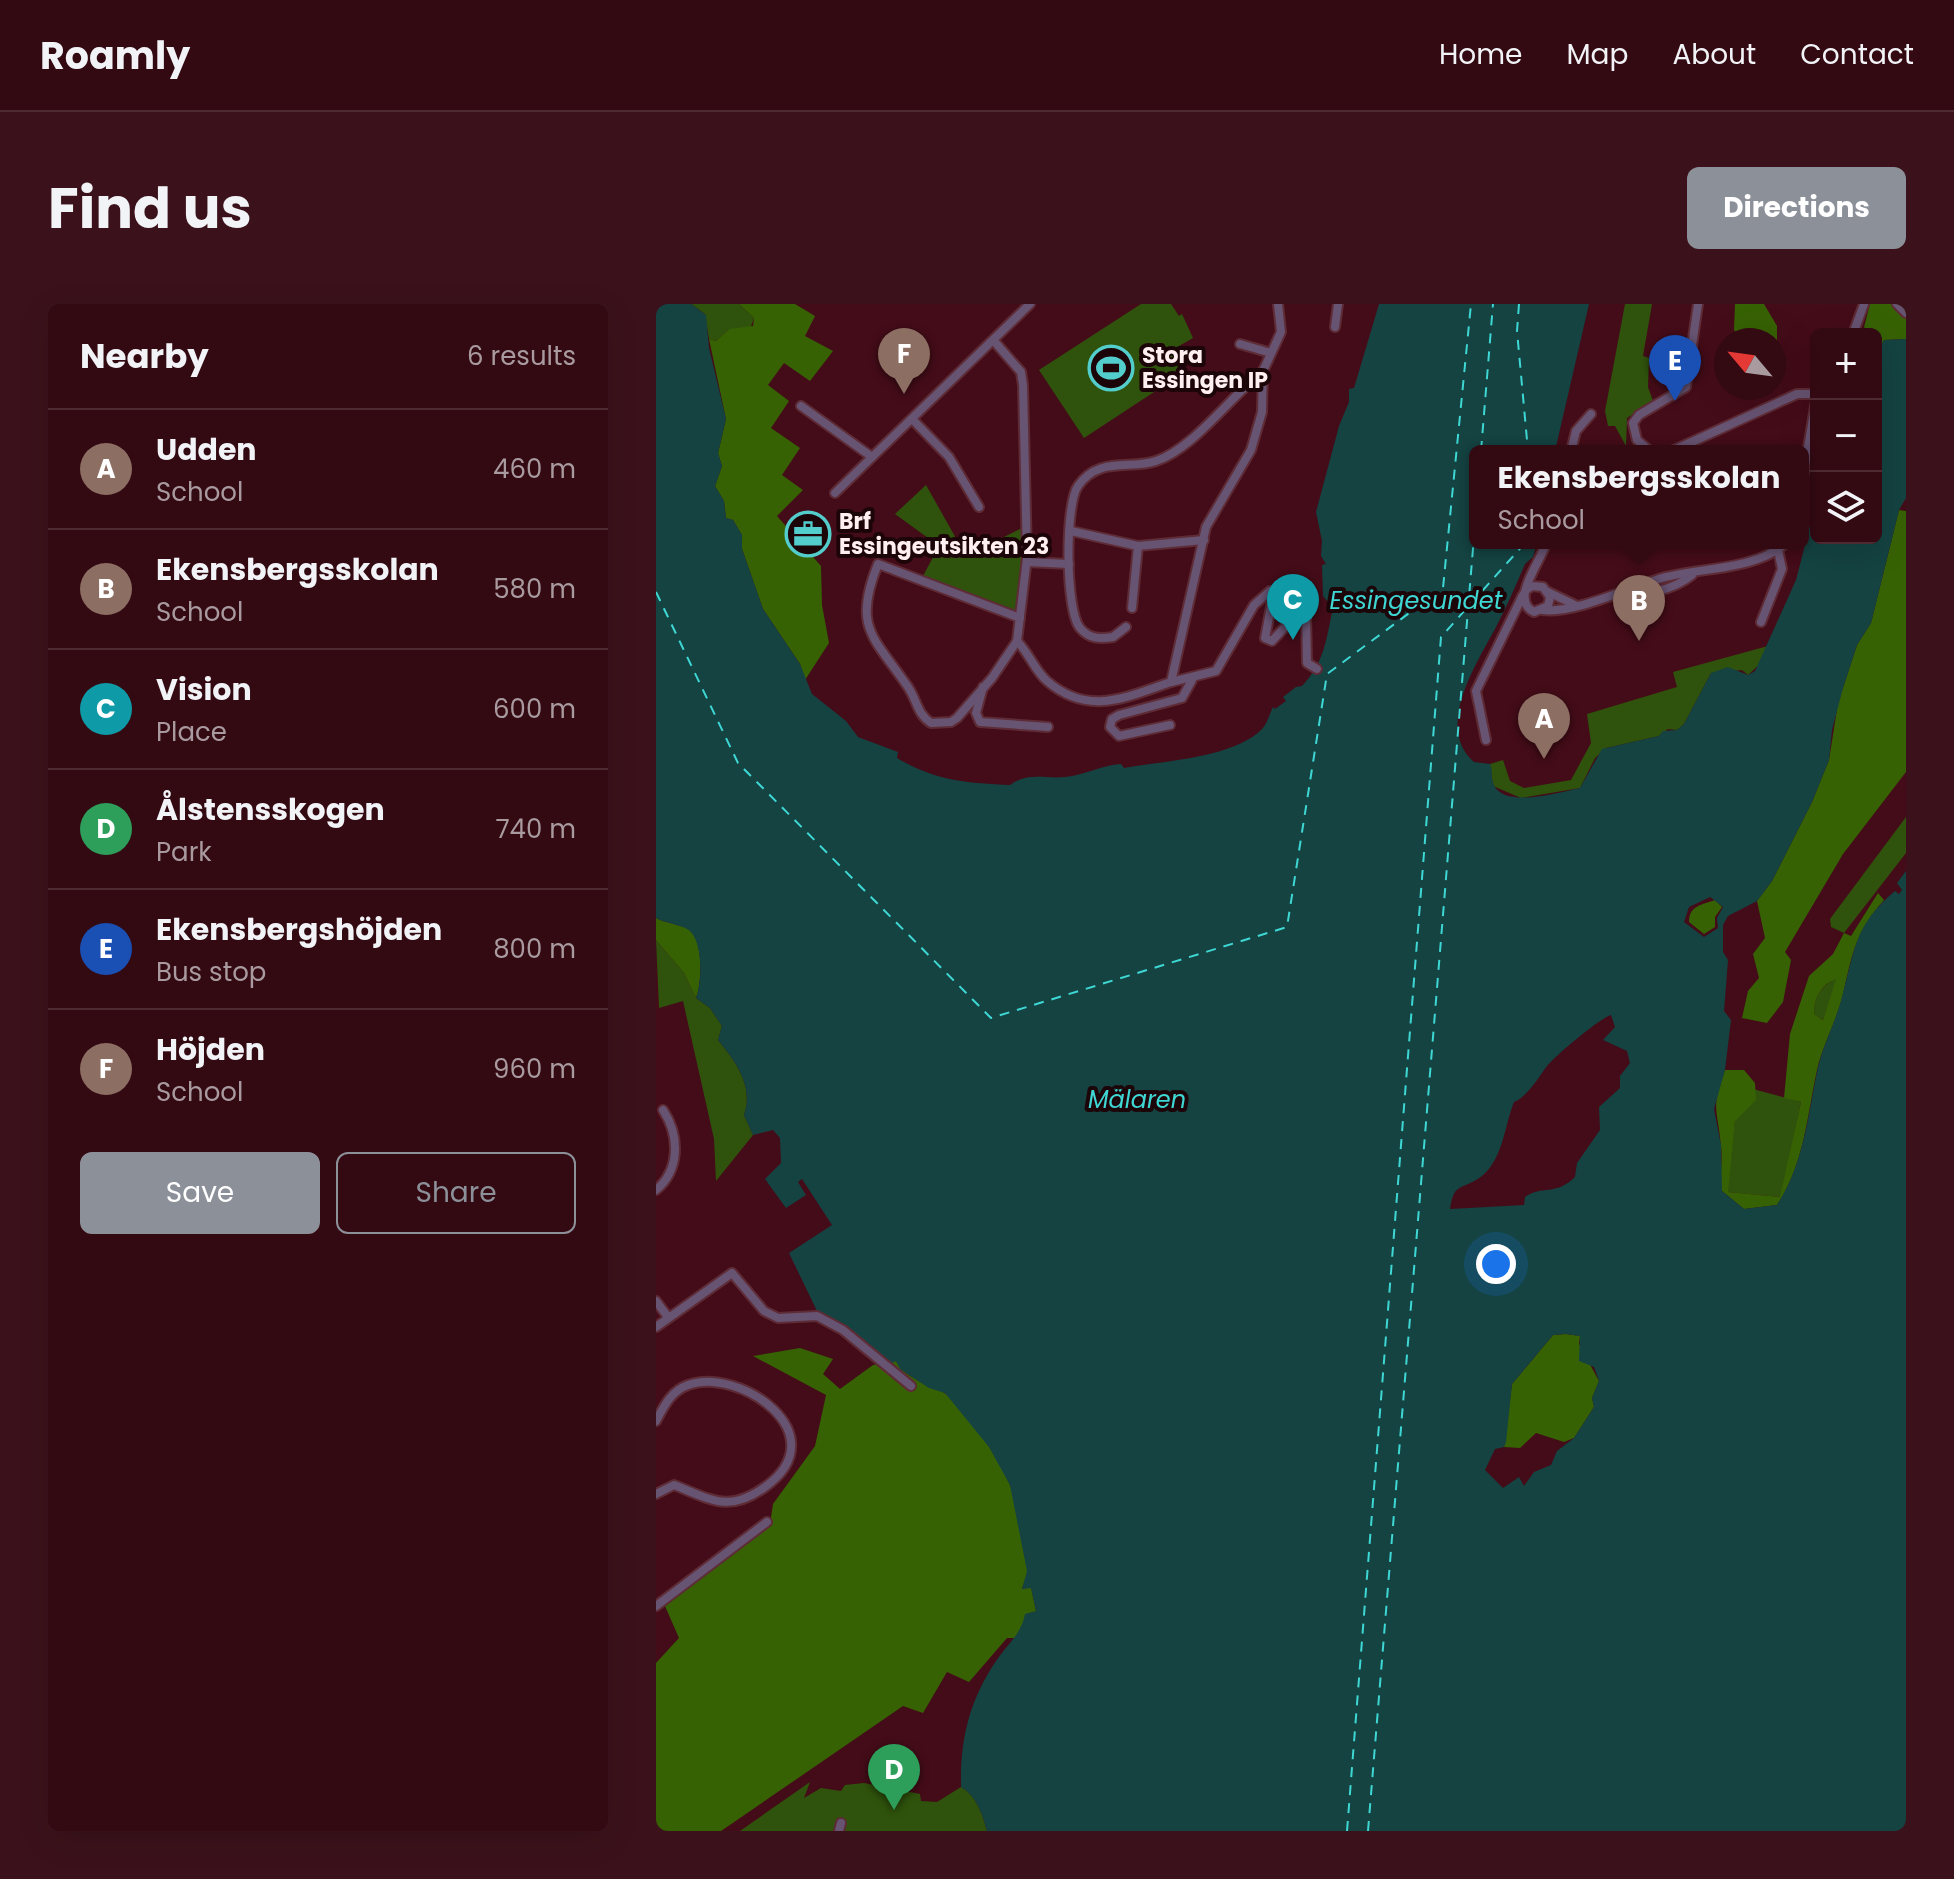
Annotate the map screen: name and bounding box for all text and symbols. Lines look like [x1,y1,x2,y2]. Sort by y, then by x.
text: Roamly [40,29,190,82]
text: Home [1439,35,1522,74]
text: Map [1566,35,1628,74]
text: About [1672,35,1756,74]
text: Contact [1800,35,1914,74]
button: Directions [1687,167,1906,249]
text: Find us [48,169,252,248]
pin: F [878,328,930,394]
north arrow [1714,328,1786,400]
map controls [1810,328,1882,544]
button: + [1810,328,1882,400]
text: Nearby [80,332,209,380]
pin: E [1649,335,1701,401]
text: 6 results [467,338,576,374]
place label: Stora Essingen IP [1142,340,1268,396]
sports icon: Stora Essingen IP [1087,344,1135,392]
button: − [1810,400,1882,472]
text: Udden [156,428,257,471]
popup [1469,445,1809,549]
text: A [96,451,116,487]
text: 460 m [493,451,576,487]
text: Ekensbergsskolan [1498,456,1780,499]
button: layers [1810,472,1882,544]
text: School [156,474,243,510]
text: School [1498,502,1585,538]
place label: Brf Essingeutsikten 23 [839,506,1049,562]
office icon: Brf Essingeutsikten 23 [784,510,832,558]
text: Ekensbergsskolan [156,548,439,591]
text: B [97,571,115,607]
text: 580 m [493,571,576,607]
pin: C [1267,574,1319,640]
pin: B [1613,575,1665,641]
water label: Essingesundet [1330,584,1504,617]
text: School [156,594,243,630]
text: Vision [156,668,252,711]
text: C [96,691,116,727]
text: 600 m [493,691,576,727]
pin: A [1518,693,1570,759]
text: Place [156,714,227,750]
text: Ålstensskogen [156,788,385,831]
text: D [97,811,115,847]
text: 740 m [495,811,576,847]
text: Park [156,834,212,870]
text: Ekensbergshöjden [156,908,442,951]
text: E [99,931,113,967]
text: 800 m [493,931,576,967]
text: Bus stop [156,954,266,990]
text: Höjden [156,1028,265,1071]
text: F [99,1051,113,1087]
text: 960 m [493,1051,576,1087]
text: School [156,1074,243,1110]
water label: Mälaren [1088,1083,1186,1116]
button: Save [80,1152,320,1234]
button: Share [336,1152,576,1234]
your location [1476,1244,1516,1284]
pin: D [868,1744,920,1810]

